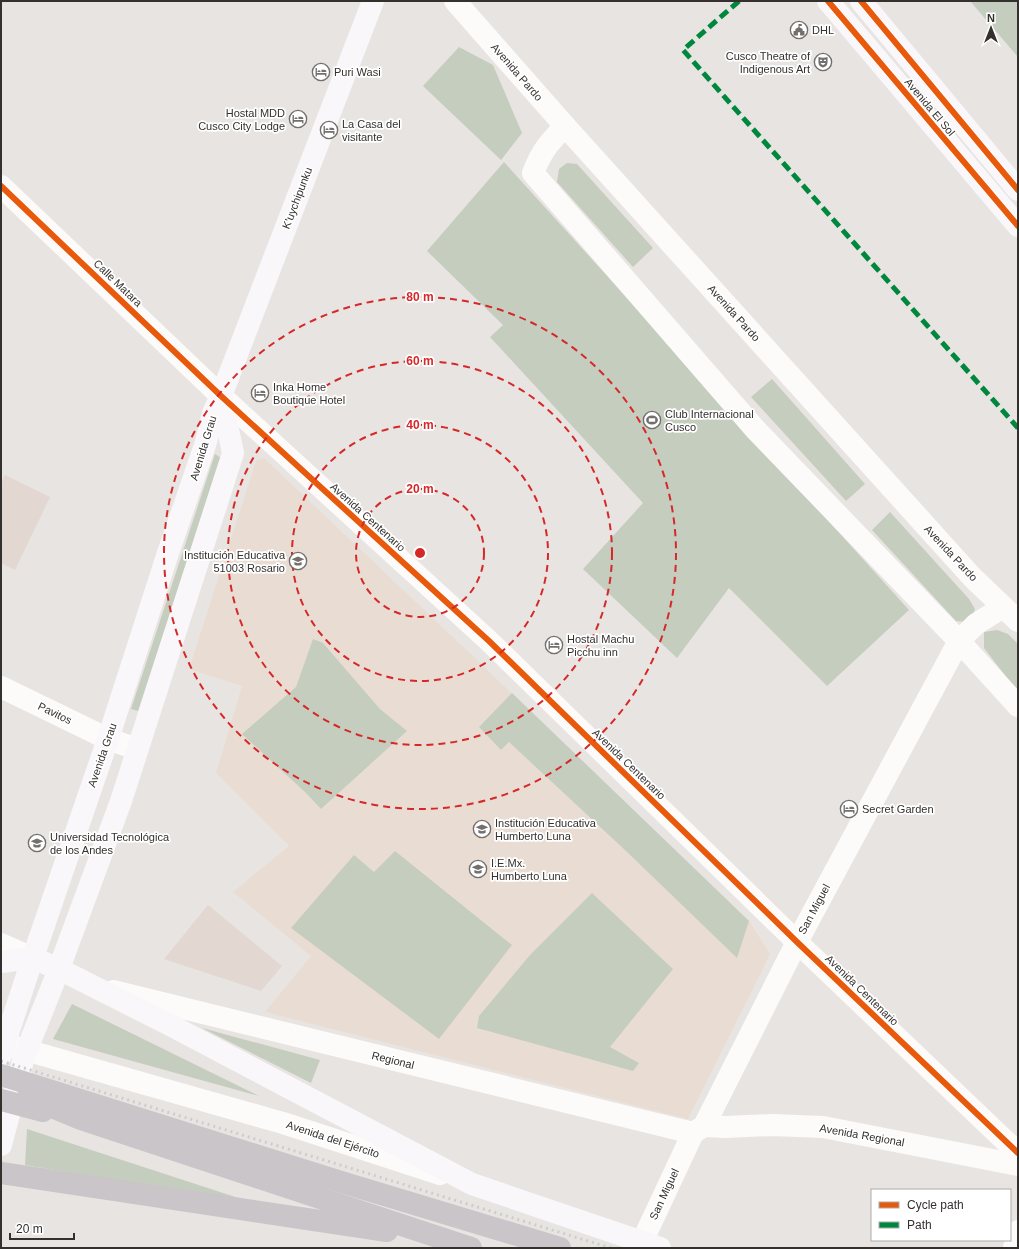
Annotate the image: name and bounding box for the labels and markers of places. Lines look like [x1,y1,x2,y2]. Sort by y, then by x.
public building icon: DHL [789,20,809,40]
place label: DHL [812,24,834,36]
place label: Cusco Theatre of Indigenous Art [726,50,811,75]
theatre icon: Cusco Theatre of Indigenous Art [813,52,833,72]
hotel icon: Puri Wasi [311,62,331,82]
place label: Puri Wasi [334,66,381,78]
place label: Hostal MDD Cusco City Lodge [198,107,285,132]
hotel icon: Hostal MDD Cusco City Lodge [288,109,308,129]
place label: La Casa del visitante [342,118,401,143]
hotel icon: La Casa del visitante [319,120,339,140]
place label: Inka Home Boutique Hotel [273,381,345,406]
hotel icon: Inka Home Boutique Hotel [250,383,270,403]
place label: Club Internacional Cusco [665,408,754,433]
sports icon: Club Internacional Cusco [642,410,662,430]
centre of rings [413,546,427,560]
place label: Institución Educativa 51003 Rosario [184,549,286,574]
school or university icon: Institución Educativa 51003 Rosario [288,551,308,571]
place label: Hostal Machu Picchu inn [567,633,634,658]
hotel icon: Hostal Machu Picchu inn [544,635,564,655]
hotel icon: Secret Garden [839,799,859,819]
place label: Secret Garden [862,803,934,815]
place label: Institución Educativa Humberto Luna [495,817,597,842]
school or university icon: Institución Educativa Humberto Luna [472,819,492,839]
place label: Universidad Tecnológica de los Andes [50,831,170,856]
school or university icon: Universidad Tecnológica de los Andes [27,833,47,853]
place label: I.E.Mx. Humberto Luna [491,857,568,882]
school or university icon: I.E.Mx. Humberto Luna [468,859,488,879]

